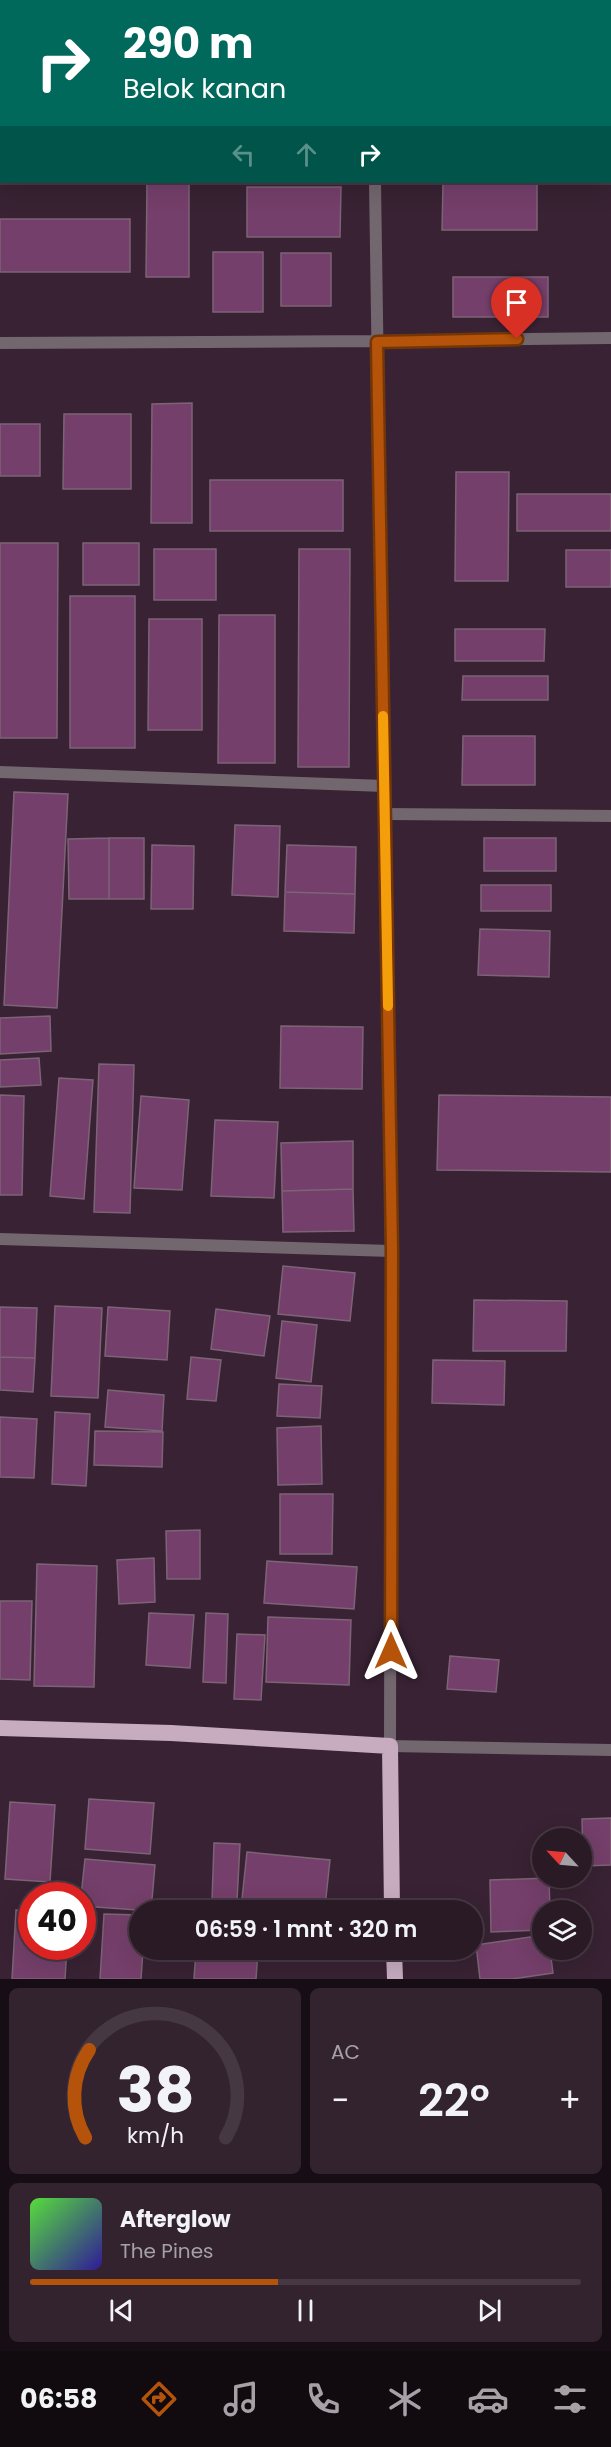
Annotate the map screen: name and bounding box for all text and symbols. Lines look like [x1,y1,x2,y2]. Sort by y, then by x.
text: 290 m [123,14,254,73]
icon: right [24,24,102,102]
text: Belok kanan [123,70,286,107]
icon: left [227,138,260,171]
icon: ahead [290,138,323,171]
icon: right [353,138,386,171]
pin [491,277,542,339]
icon: arrive [500,286,533,319]
position arrow [359,1619,423,1683]
north arrow [532,1828,592,1888]
map controls [532,1828,592,1960]
speed limit sign: 40 [18,1882,96,1960]
button: layers [532,1900,592,1960]
text: 06:59 · 1 mnt · 320 m [195,1914,417,1945]
text: AC [331,2038,360,2066]
text: 38 [116,2046,194,2134]
text: 22° [418,2069,490,2132]
text: − [331,2077,349,2124]
text: + [558,2077,581,2124]
text: km/h [126,2120,184,2151]
text: Afterglow [120,2204,231,2235]
text: The Pines [120,2237,214,2265]
icon: previous [105,2294,138,2327]
icon: pause [289,2294,322,2327]
icon: next [473,2294,506,2327]
icon: directions [138,2378,180,2420]
icon: music [220,2378,262,2420]
icon: phone [302,2378,344,2420]
icon: climate [384,2378,426,2420]
icon: car [467,2378,509,2420]
icon: filters [549,2378,591,2420]
text: 06:58 [20,2380,98,2417]

